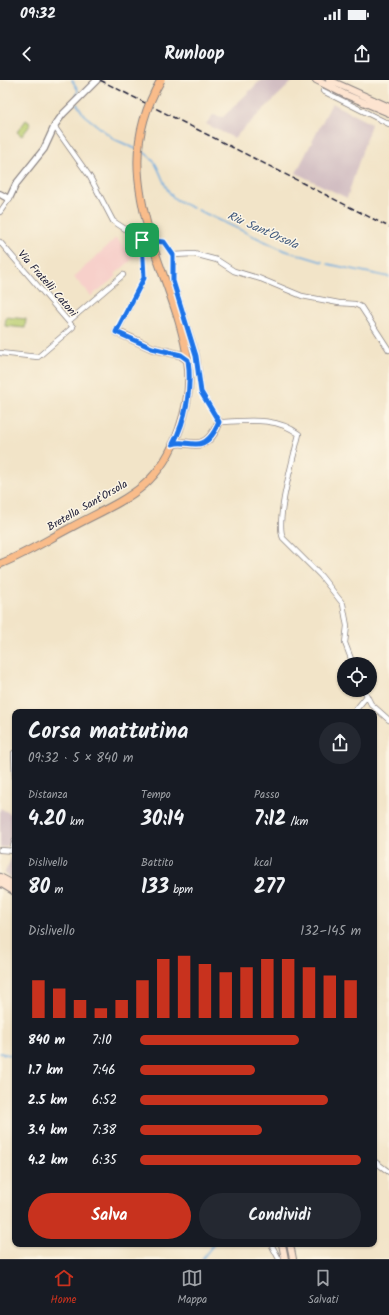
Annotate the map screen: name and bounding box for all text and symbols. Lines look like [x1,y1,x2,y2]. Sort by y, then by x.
text: 09:32 [20,2,56,26]
text: Runloop [164,40,225,69]
icon: back [16,43,38,65]
icon: share [351,43,373,65]
water label: Riu Sant'Orsola [224,206,302,255]
pin [125,223,159,257]
icon: arrive [131,229,153,251]
street label: Via Fratelli Catoni [13,246,82,321]
street label: Bretella Sant'Orsola [44,475,131,536]
map controls [337,657,377,697]
button: locate [337,657,377,697]
text: Corsa mattutina [28,715,188,750]
button: share [319,722,361,764]
text: 09:32 · 5 × 840 m [28,748,133,769]
text: Distanza [28,786,68,804]
text: Tempo [141,786,171,804]
text: Passo [254,786,280,804]
text: 4.20 [28,804,66,836]
text: 30:14 [141,804,184,836]
text: 7:12 [254,804,286,836]
text: km [66,813,84,831]
text: /km [286,813,308,831]
text: Dislivello [28,854,68,872]
text: Battito [141,854,174,872]
text: kcal [254,854,272,872]
text: 80 [28,872,50,904]
text: 133 [141,872,169,904]
text: 277 [254,872,285,904]
text: m [50,881,63,899]
text: bpm [169,881,193,899]
text: Dislivello [28,921,75,942]
text: 132–145 m [300,921,361,942]
text: 840 m [28,1030,65,1051]
text: 7:10 [92,1030,112,1051]
text: 1.7 km [28,1060,63,1081]
text: 7:46 [92,1060,116,1081]
text: 2.5 km [28,1090,67,1111]
text: 6:52 [92,1090,117,1111]
text: 3.4 km [28,1120,67,1141]
text: 7:38 [92,1120,116,1141]
text: 4.2 km [28,1150,68,1171]
text: 6:35 [92,1150,117,1171]
button: Salva [28,1193,191,1239]
button: Condividi [199,1193,361,1239]
tab: Home [51,1267,77,1309]
tab: Mappa [178,1267,207,1309]
tab: Salvati [308,1267,338,1309]

